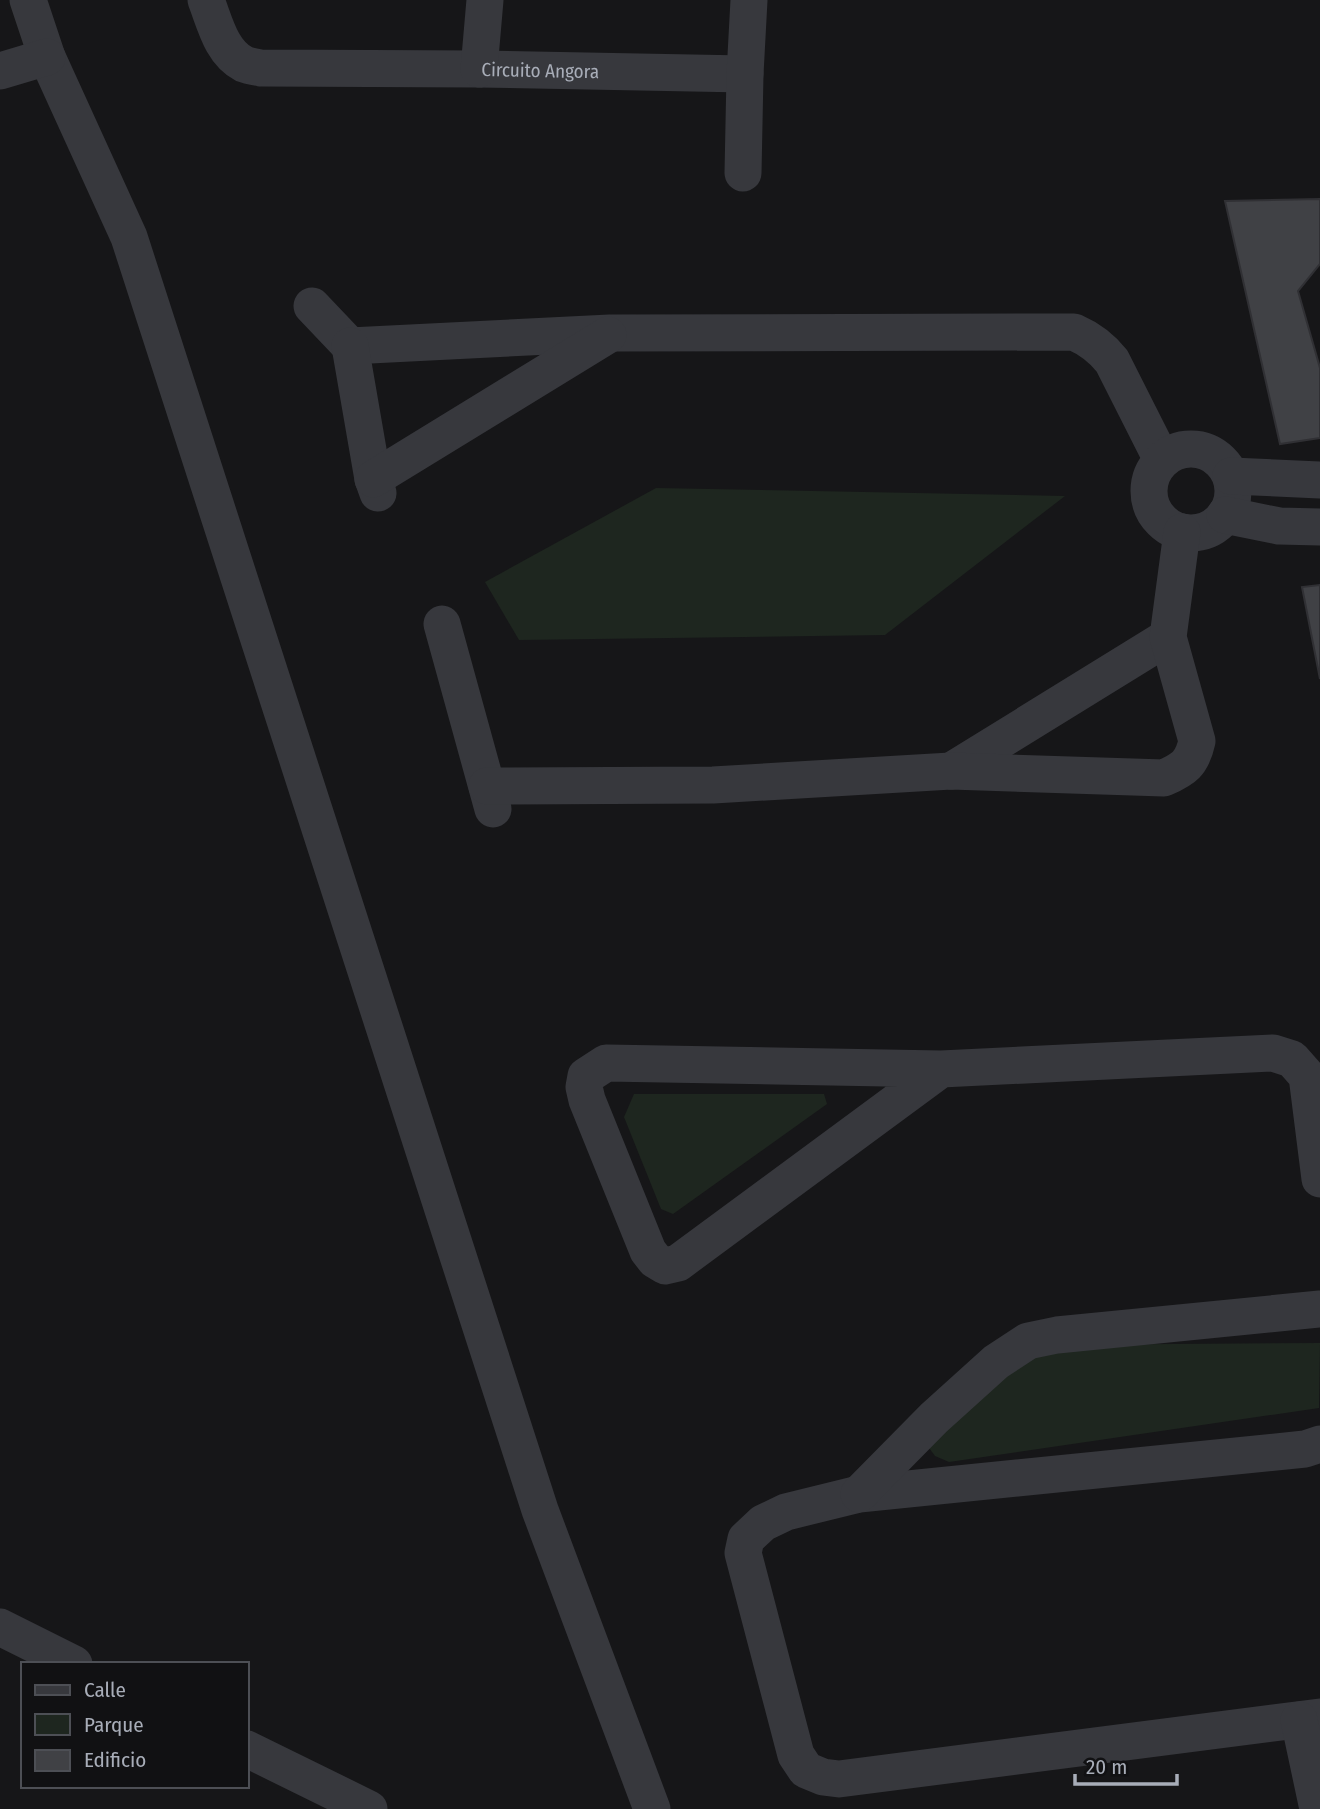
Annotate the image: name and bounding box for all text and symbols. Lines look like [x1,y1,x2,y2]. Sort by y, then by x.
street label: Circuito Angora [481,58,599,83]
legend [21,1662,248,1788]
text: Calle [84,1677,126,1703]
text: Parque [84,1712,144,1738]
scale bar [1075,1742,1176,1786]
text: Edificio [84,1747,146,1773]
text: 20 m [1086,1754,1127,1780]

